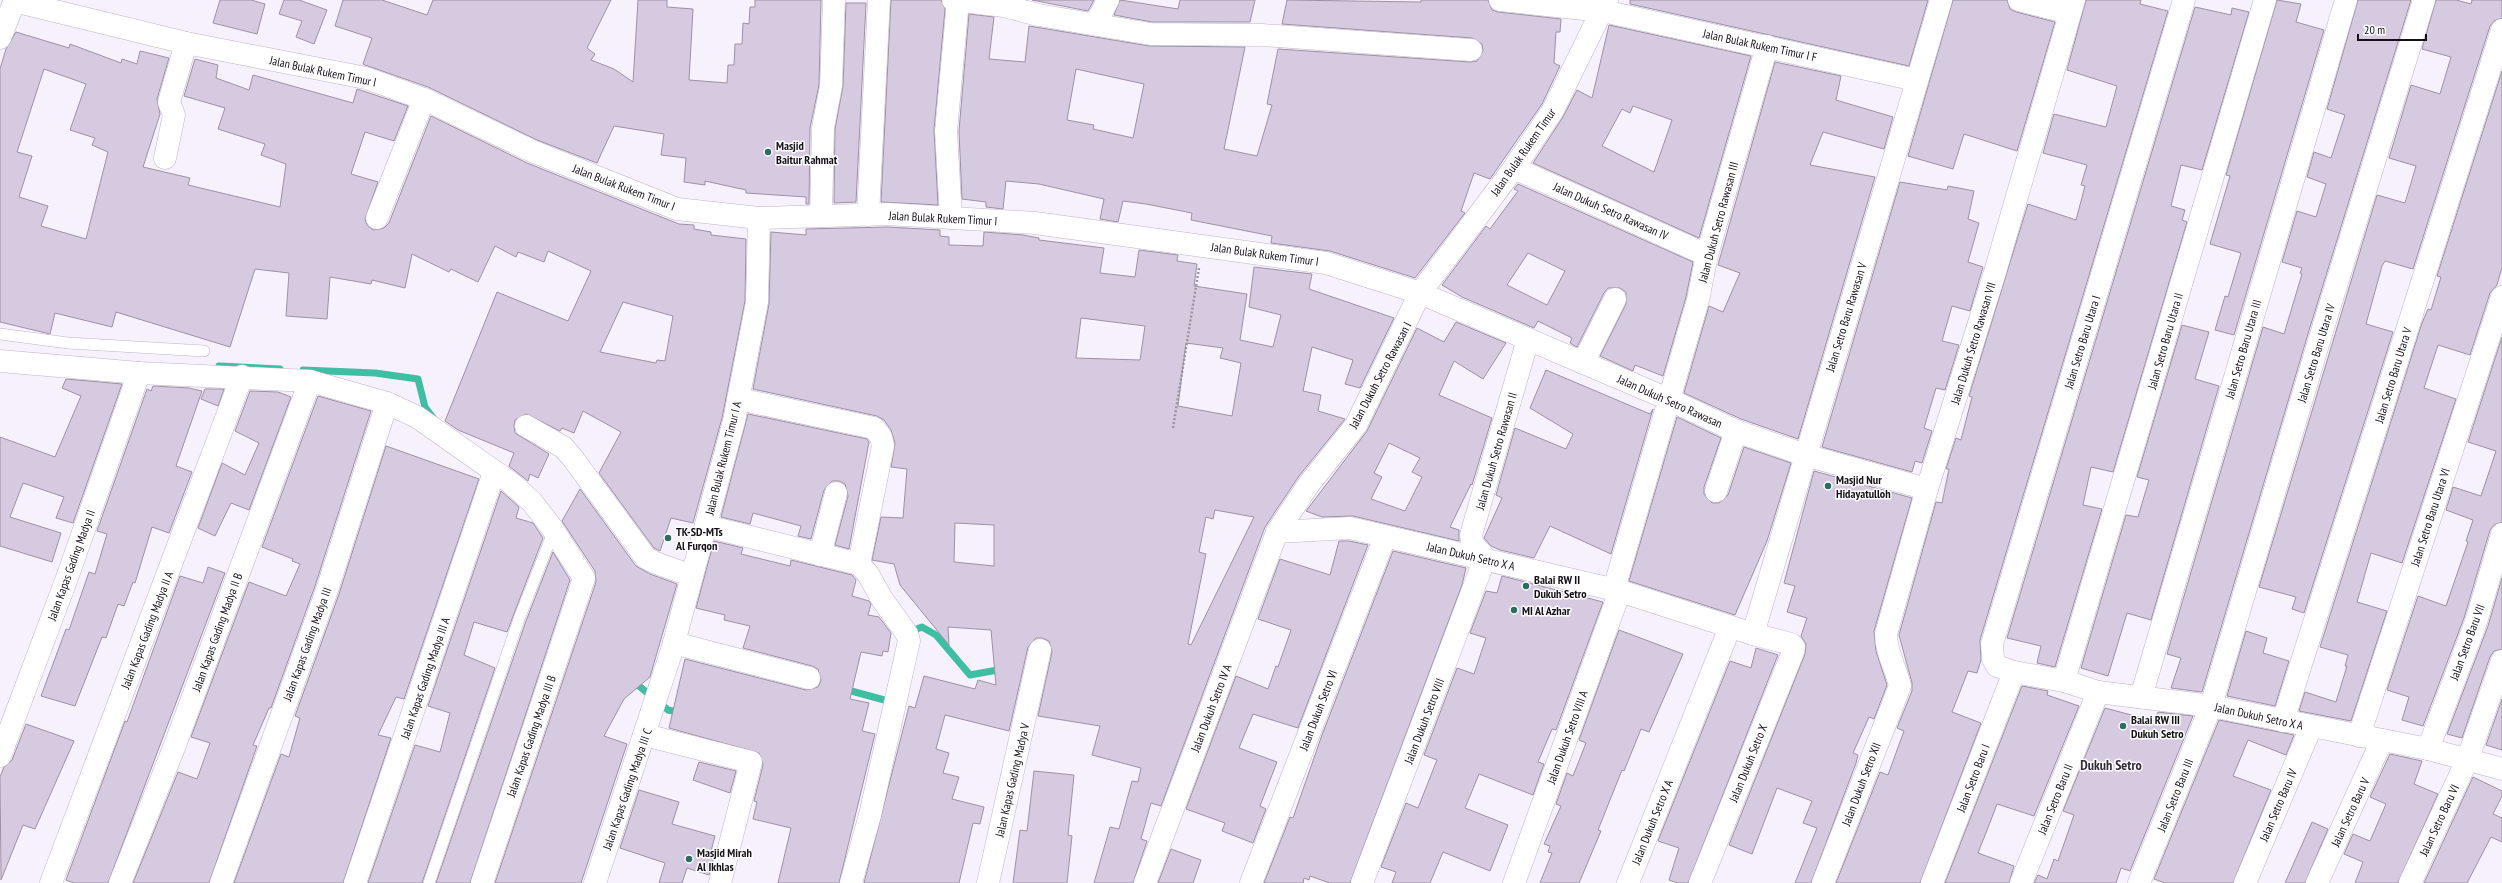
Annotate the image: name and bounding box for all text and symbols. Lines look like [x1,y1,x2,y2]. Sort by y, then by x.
scale bar [2358,16,2426,42]
text: 20 m [2364,22,2385,37]
street label: Jalan Bulak Rukem Timur I F [1701,25,1818,64]
street label: Jalan Bulak Rukem Timur I [267,52,378,90]
street label: Jalan Bulak Rukem Timur [1487,105,1559,199]
place label: Masjid Baitur Rahmat [776,138,838,167]
marker: Masjid Baitur Rahmat [763,147,773,157]
street label: Jalan Bulak Rukem Timur I [570,160,677,213]
street label: Jalan Dukuh Setro Rawasan III [1694,160,1741,285]
street label: Jalan Dukuh Setro Rawasan IV [1550,178,1671,243]
street label: Jalan Bulak Rukem Timur I [887,208,998,228]
street label: Jalan Bulak Rukem Timur I [1209,239,1320,269]
street label: Jalan Setro Baru Rawasan V [1822,260,1870,374]
street label: Jalan Dukuh Setro Rawasan VII [1947,280,1999,407]
street label: Jalan Setro Baru Utara II [2144,291,2186,392]
street label: Jalan Setro Baru Utara I [2060,294,2103,391]
street label: Jalan Setro Baru Utara III [2221,298,2264,401]
street label: Jalan Setro Baru Utara IV [2294,301,2338,405]
street label: Jalan Dukuh Setro Rawasan I [1345,319,1414,432]
street label: Jalan Setro Baru Utara V [2371,325,2415,426]
street label: Jalan Dukuh Setro Rawasan [1614,371,1725,431]
street label: Jalan Dukuh Setro Rawasan II [1472,391,1520,512]
street label: Jalan Bulak Rukem Timur I A [701,399,744,517]
street label: Jalan Setro Baru Utara VI [2407,466,2453,569]
place label: Masjid Nur Hidayatulloh [1836,472,1891,501]
marker: Masjid Nur Hidayatulloh [1823,481,1833,491]
street label: Jalan Kapas Gading Madya II [44,508,98,623]
place label: TK-SD-MTs Al Furqon [675,524,723,553]
marker: TK-SD-MTs Al Furqon [663,533,673,543]
street label: Jalan Dukuh Setro X A [1424,538,1517,574]
street label: Jalan Kapas Gading Madya II A [117,569,176,692]
street label: Jalan Kapas Gading Madya II B [188,570,246,694]
place label: Balai RW II Dukuh Setro [1534,572,1587,601]
marker: Balai RW II Dukuh Setro [1521,581,1531,591]
street label: Jalan Kapas Gading Madya III [279,585,334,704]
street label: Jalan Setro Baru VII [2446,602,2488,683]
place label: MI Al Azhar [1522,603,1571,618]
marker: MI Al Azhar [1509,605,1519,615]
street label: Jalan Kapas Gading Madya III A [397,615,453,742]
street label: Jalan Dukuh Setro IV A [1187,662,1235,755]
street label: Jalan Dukuh Setro VI [1295,668,1340,753]
street label: Jalan Kapas Gading Madya III B [503,673,559,800]
street label: Jalan Dukuh Setro VIII [1400,676,1447,767]
street label: Jalan Dukuh Setro VIII A [1543,688,1591,787]
street label: Jalan Dukuh Setro X A [2212,699,2305,733]
place label: Balai RW III Dukuh Setro [2131,712,2184,741]
street label: Jalan Kapas Gading Madya V [991,721,1033,839]
marker: Balai RW III Dukuh Setro [2118,721,2128,731]
street label: Jalan Dukuh Setro X [1725,722,1770,805]
street label: Jalan Kapas Gading Madya III C [599,726,655,853]
street label: Jalan Dukuh Setro XII [1838,740,1884,829]
street label: Jalan Setro Baru I [1953,742,1993,815]
district label: Dukuh Setro [2080,756,2142,774]
street label: Jalan Setro Baru III [2153,756,2196,835]
street label: Jalan Setro Baru II [2034,762,2076,837]
street label: Jalan Setro Baru IV [2256,766,2300,844]
street label: Jalan Setro Baru V [2327,775,2373,850]
street label: Jalan Dukuh Setro X A [1628,777,1676,867]
street label: Jalan Setro Baru VI [2415,782,2462,859]
place label: Masjid Mirah Al Ikhlas [696,845,752,874]
marker: Masjid Mirah Al Ikhlas [684,854,694,864]

